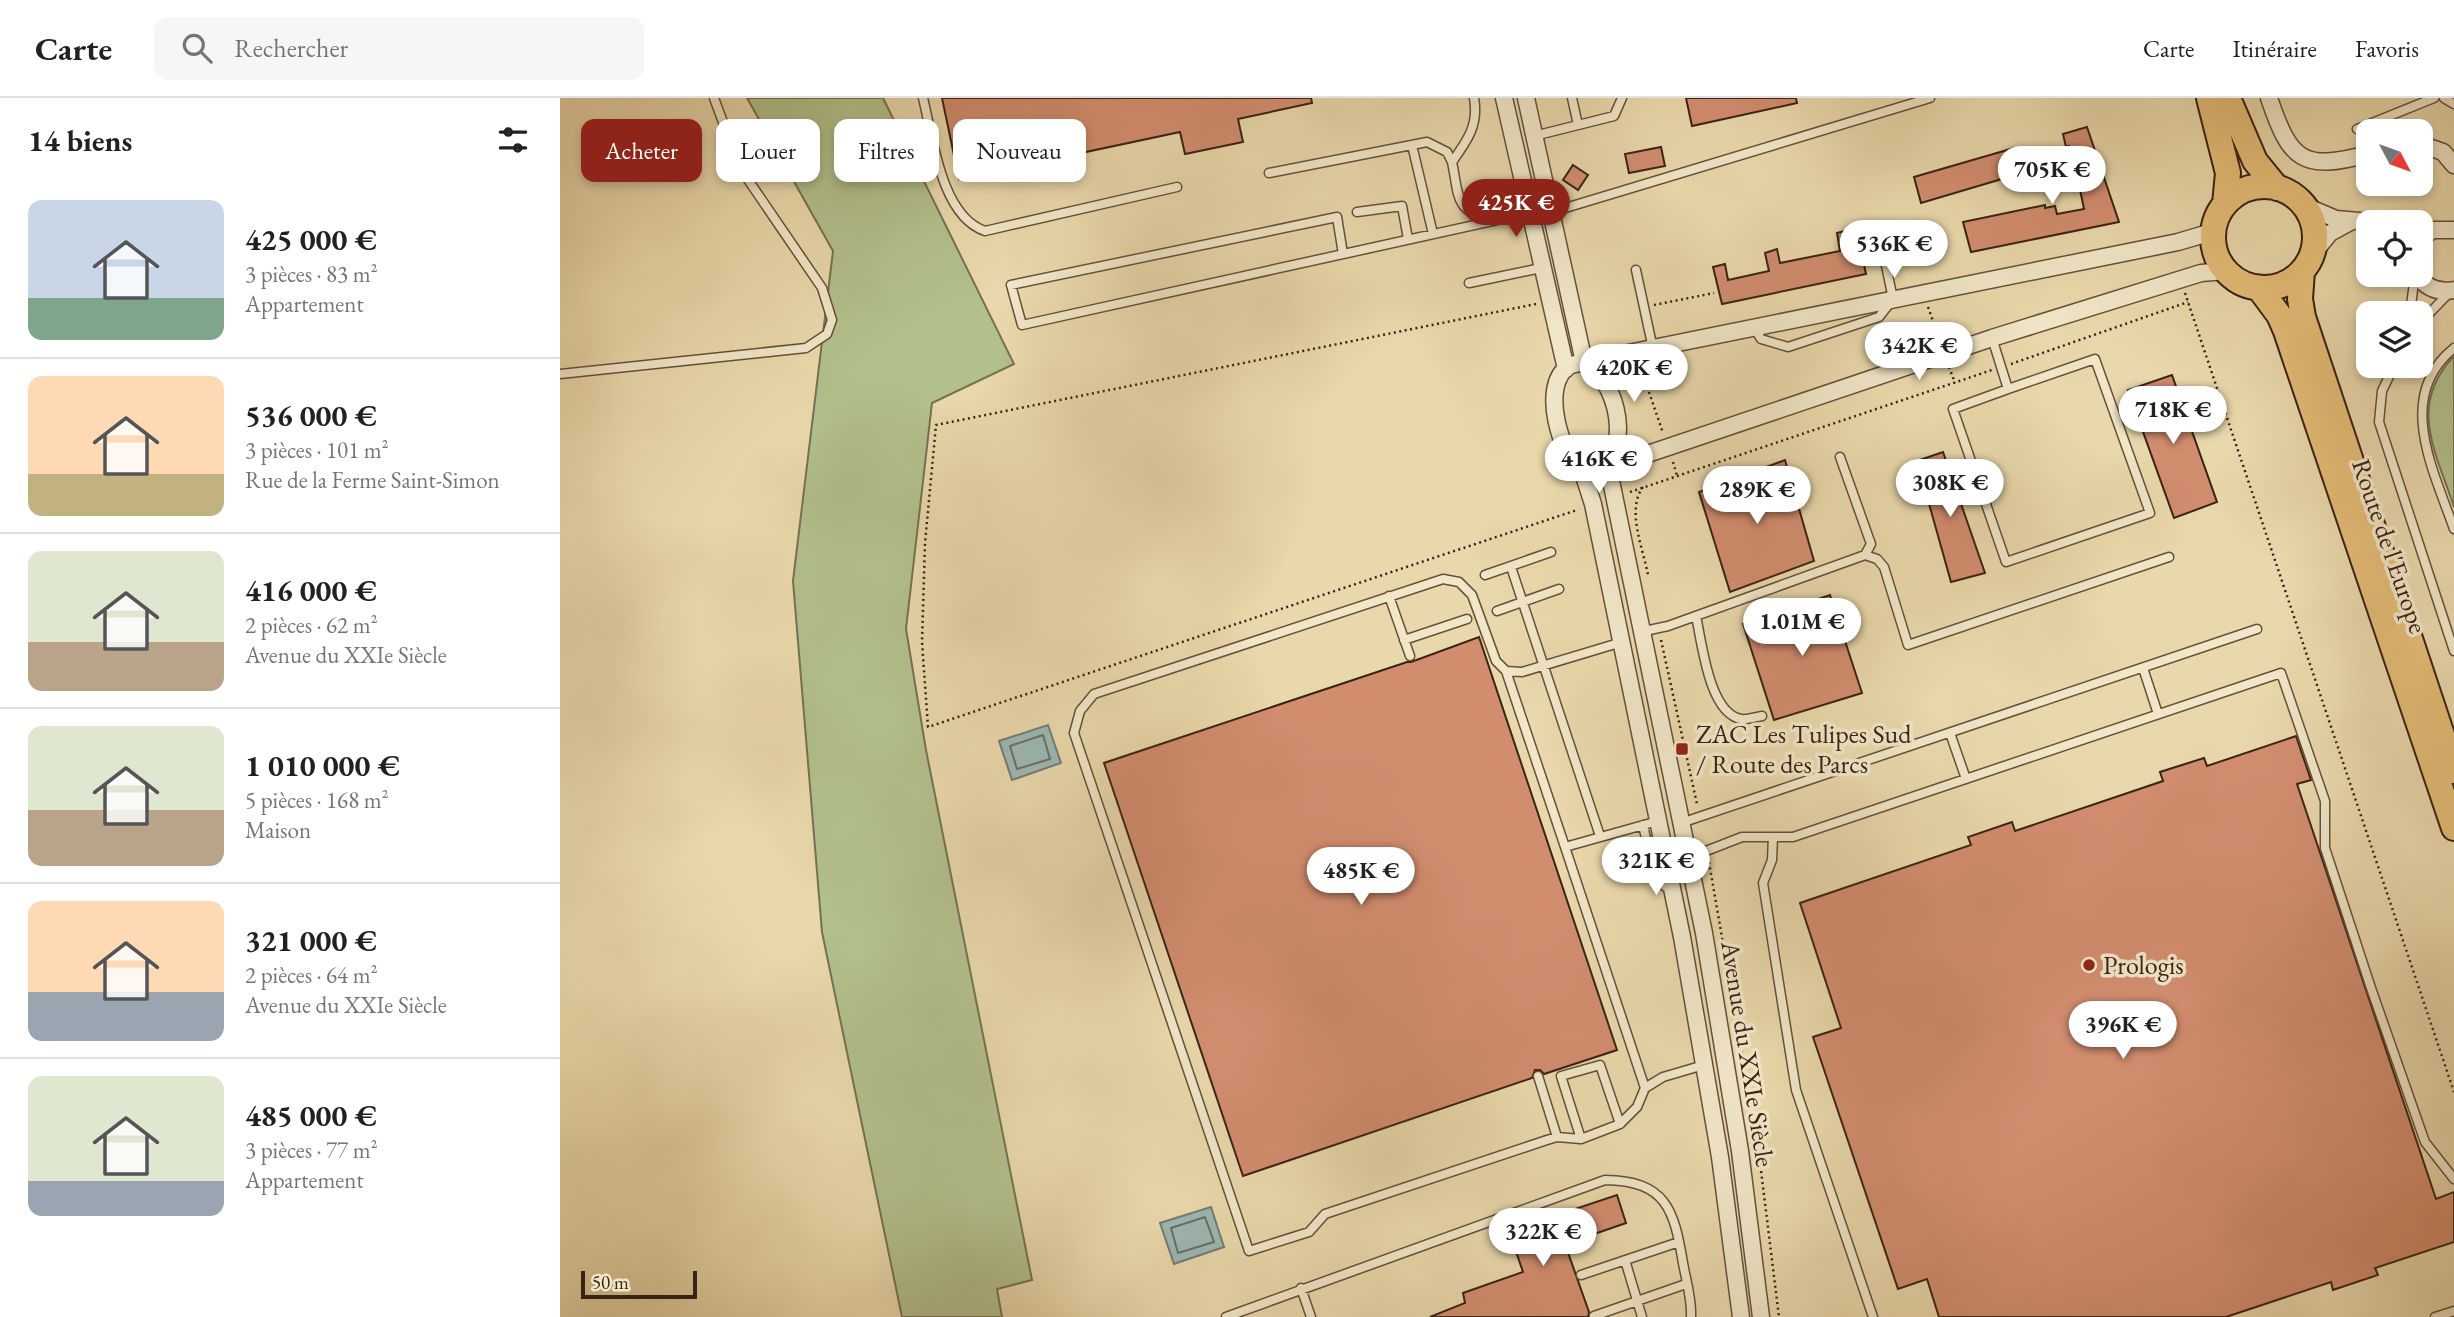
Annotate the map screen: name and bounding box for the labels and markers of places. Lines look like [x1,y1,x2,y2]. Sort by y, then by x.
pin: 705K € [1995,146,2109,206]
pin: 425K € [1459,180,1573,239]
pin: 536K € [1837,220,1951,280]
pin: 342K € [1862,322,1976,382]
pin: 420K € [1577,344,1691,404]
pin: 718K € [2116,386,2230,446]
pin: 416K € [1542,436,1656,495]
pin: 308K € [1893,460,2007,519]
pin: 289K € [1700,466,1814,526]
pin: 1.01M € [1737,598,1867,658]
place label: ZAC Les Tulipes Sud / Route des Parcs [1696,717,1912,781]
marker: ZAC Les Tulipes Sud / Route des Parcs [1674,741,1690,757]
pin: 321K € [1599,838,1713,897]
pin: 485K € [1304,848,1418,907]
place label: Prologis [2103,948,2184,982]
marker: Prologis [2081,957,2097,973]
pin: 396K € [2066,1002,2180,1061]
pin: 322K € [1486,1208,1600,1268]

